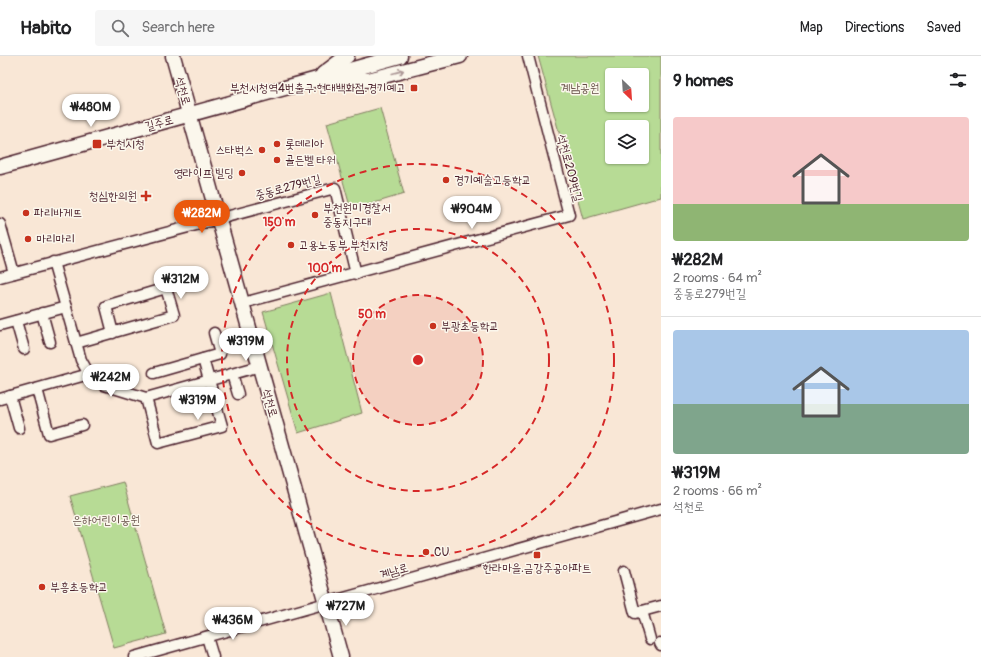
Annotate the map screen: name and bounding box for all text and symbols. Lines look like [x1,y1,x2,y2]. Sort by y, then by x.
search box [95,10,375,46]
text: Habito [20,16,71,40]
icon: search [109,17,131,39]
text: Search here [141,18,215,37]
text: Map [800,19,823,36]
text: Directions [845,19,904,36]
text: Saved [926,19,961,36]
one-way arrow [391,68,404,75]
north arrow [605,68,649,112]
map controls [605,68,649,164]
icon: filters [947,69,969,91]
text: 9 homes [673,70,733,91]
street label: 석천로 [171,75,194,107]
place label: 부천시청역4번출구.현대백화점.경기예고 [230,81,406,96]
park label: 계남공원 [561,81,599,96]
marker: 부천시청역4번출구.현대백화점.경기예고 [409,83,419,93]
pin: ₩480M [63,94,119,128]
text: ₩480M [71,99,111,115]
street label: 길주로 [143,112,175,134]
button: layers [605,120,649,164]
street label: 석천로209번길 [553,133,586,204]
place label: 부천시청 [106,137,145,152]
place label: 롯데리아 [285,137,324,152]
marker: 부천시청 [91,138,103,150]
marker: 롯데리아 [272,139,282,149]
place label: 스타벅스 [215,143,254,158]
icon: home [785,143,857,215]
marker: 스타벅스 [257,145,267,155]
place label: 골든벨 타워 [285,153,336,168]
marker: 골든벨 타워 [272,155,282,165]
place label: 영라이프 빌딩 [173,166,234,181]
marker: 영라이프 빌딩 [237,168,247,178]
street label: 중동로279번길 [254,171,323,203]
place label: 경기예술고등학교 [454,173,531,188]
marker: 경기예술고등학교 [441,175,451,185]
place label: 청심한의원 [89,189,137,204]
marker: 청심한의원 [140,190,152,202]
pin: ₩904M [444,196,500,230]
pin: ₩282M [174,200,230,234]
place label: 부천원미경찰서 중동지구대 [323,201,391,230]
text: ₩904M [452,201,492,217]
text: ₩282M [183,205,221,221]
place label: 파리바게뜨 [34,206,82,221]
marker: 파리바게뜨 [21,208,31,218]
marker: 부천원미경찰서 중동지구대 [310,210,320,220]
text: 150 m [263,215,296,230]
place label: 마리마리 [36,232,75,247]
marker: 마리마리 [23,234,33,244]
place label: 고용노동부 부천지청 [299,238,389,253]
marker: 고용노동부 부천지청 [286,240,296,250]
text: ₩282M [673,249,723,270]
text: 100 m [308,261,343,276]
pin: ₩312M [153,266,209,300]
text: 2 rooms · 64 m² [673,270,762,286]
text: ₩312M [163,271,199,287]
text: 중동로279번길 [673,286,746,302]
text: 50 m [358,307,386,322]
place label: 부광초등학교 [441,319,499,334]
marker: 부광초등학교 [428,321,438,331]
pin: ₩319M [218,328,274,362]
text: ₩319M [228,333,264,349]
centre of rings [411,353,425,367]
icon: home [785,356,857,428]
pin: ₩242M [83,364,139,398]
text: ₩242M [91,369,131,385]
pin: ₩319M [170,387,226,421]
street label: 석천로 [258,387,281,419]
text: ₩319M [180,392,216,408]
text: ₩319M [673,462,720,483]
text: 2 rooms · 66 m² [673,483,762,499]
text: 석천로 [673,499,704,515]
park label: 은하어린이공원 [72,513,140,528]
place label: CU [434,545,449,560]
marker: CU [421,547,431,557]
marker: 한라마을.금강주공아파트 [532,550,542,560]
street label: 계남로 [378,560,410,583]
place label: 한라마을.금강주공아파트 [483,561,591,576]
place label: 부흥초등학교 [50,580,108,595]
marker: 부흥초등학교 [37,582,47,592]
pin: ₩727M [318,593,374,627]
text: ₩727M [327,598,365,614]
pin: ₩436M [205,607,261,641]
text: ₩436M [213,612,253,628]

